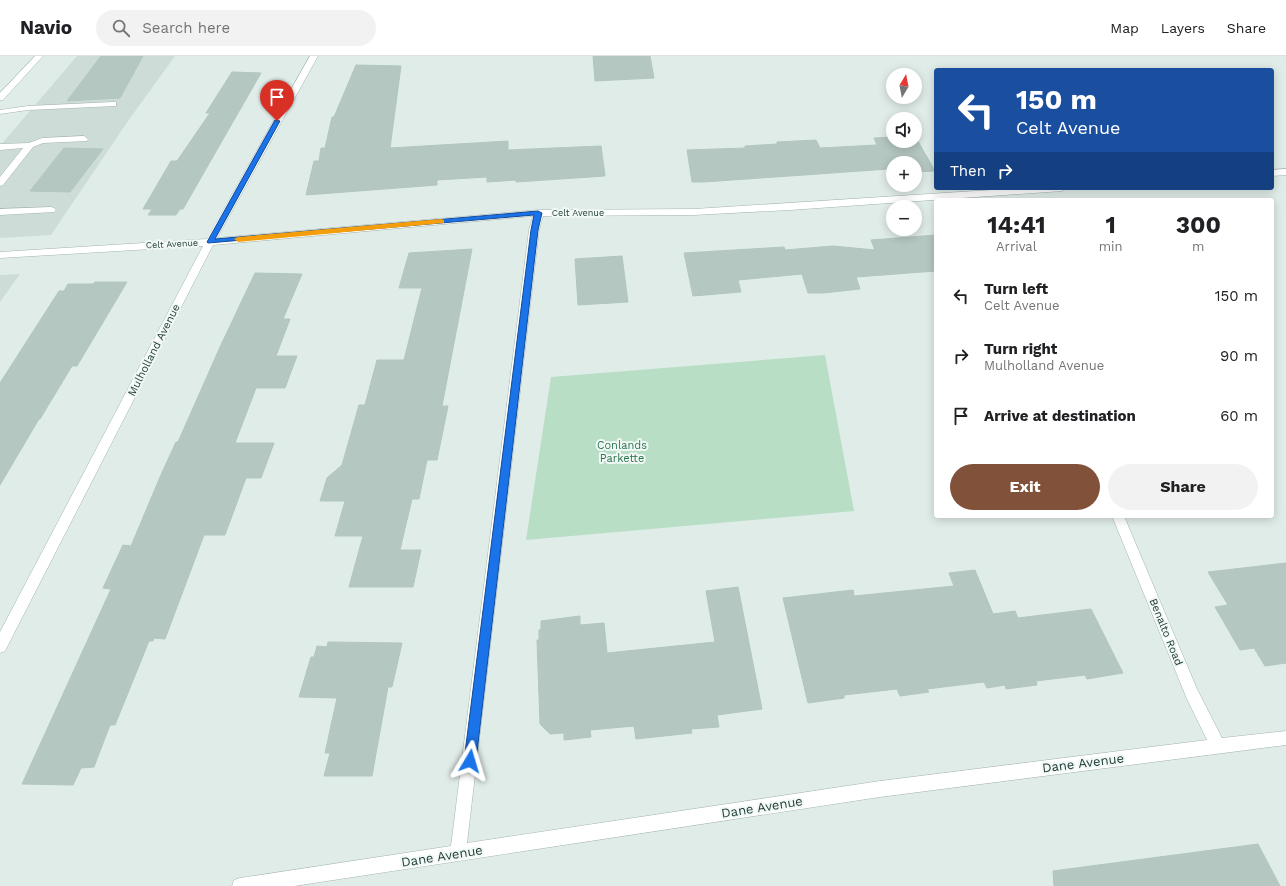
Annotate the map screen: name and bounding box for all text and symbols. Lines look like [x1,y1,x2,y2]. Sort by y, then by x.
search box [96,10,376,46]
text: Navio [20,16,72,39]
icon: search [110,17,132,39]
text: Search here [142,19,230,37]
text: Map [1110,20,1139,36]
text: Layers [1161,20,1205,36]
text: Share [1227,20,1266,36]
north arrow [886,68,922,104]
map controls [886,68,922,236]
pin [260,80,294,121]
text: 150 m [1016,83,1097,116]
icon: left [950,84,1002,136]
icon: arrive [266,86,288,108]
button: sound [886,112,922,148]
text: Celt Avenue [1016,117,1121,138]
button: + [886,156,922,192]
icon: right [994,160,1016,182]
text: Then [950,162,986,180]
button: − [886,200,922,236]
street label: Celt Avenue [552,208,604,218]
text: 14:41 [987,211,1046,239]
text: 1 [1105,211,1116,239]
text: 300 [1176,211,1221,239]
street label: Celt Avenue [146,238,198,250]
text: Arrival [996,239,1037,254]
text: min [1099,239,1123,254]
text: m [1192,239,1204,254]
text: Turn left [984,280,1048,298]
icon: left [950,285,972,307]
text: 150 m [1215,287,1258,305]
text: Celt Avenue [984,298,1059,313]
street label: Mulholland Avenue [125,302,183,398]
text: Turn right [984,340,1057,358]
icon: right [950,345,972,367]
text: 90 m [1220,347,1258,365]
text: Mulholland Avenue [984,358,1104,373]
icon: arrive [950,405,972,427]
text: Arrive at destination [984,407,1136,425]
text: 60 m [1220,407,1258,425]
park label: Conlands Parkette [597,439,647,465]
button: Exit [950,464,1100,510]
button: Share [1108,464,1258,510]
street label: Benalto Road [1147,596,1185,668]
position arrow [449,740,491,782]
street label: Dane Avenue [1041,751,1125,775]
street label: Dane Avenue [720,793,804,821]
street label: Dane Avenue [400,842,484,870]

